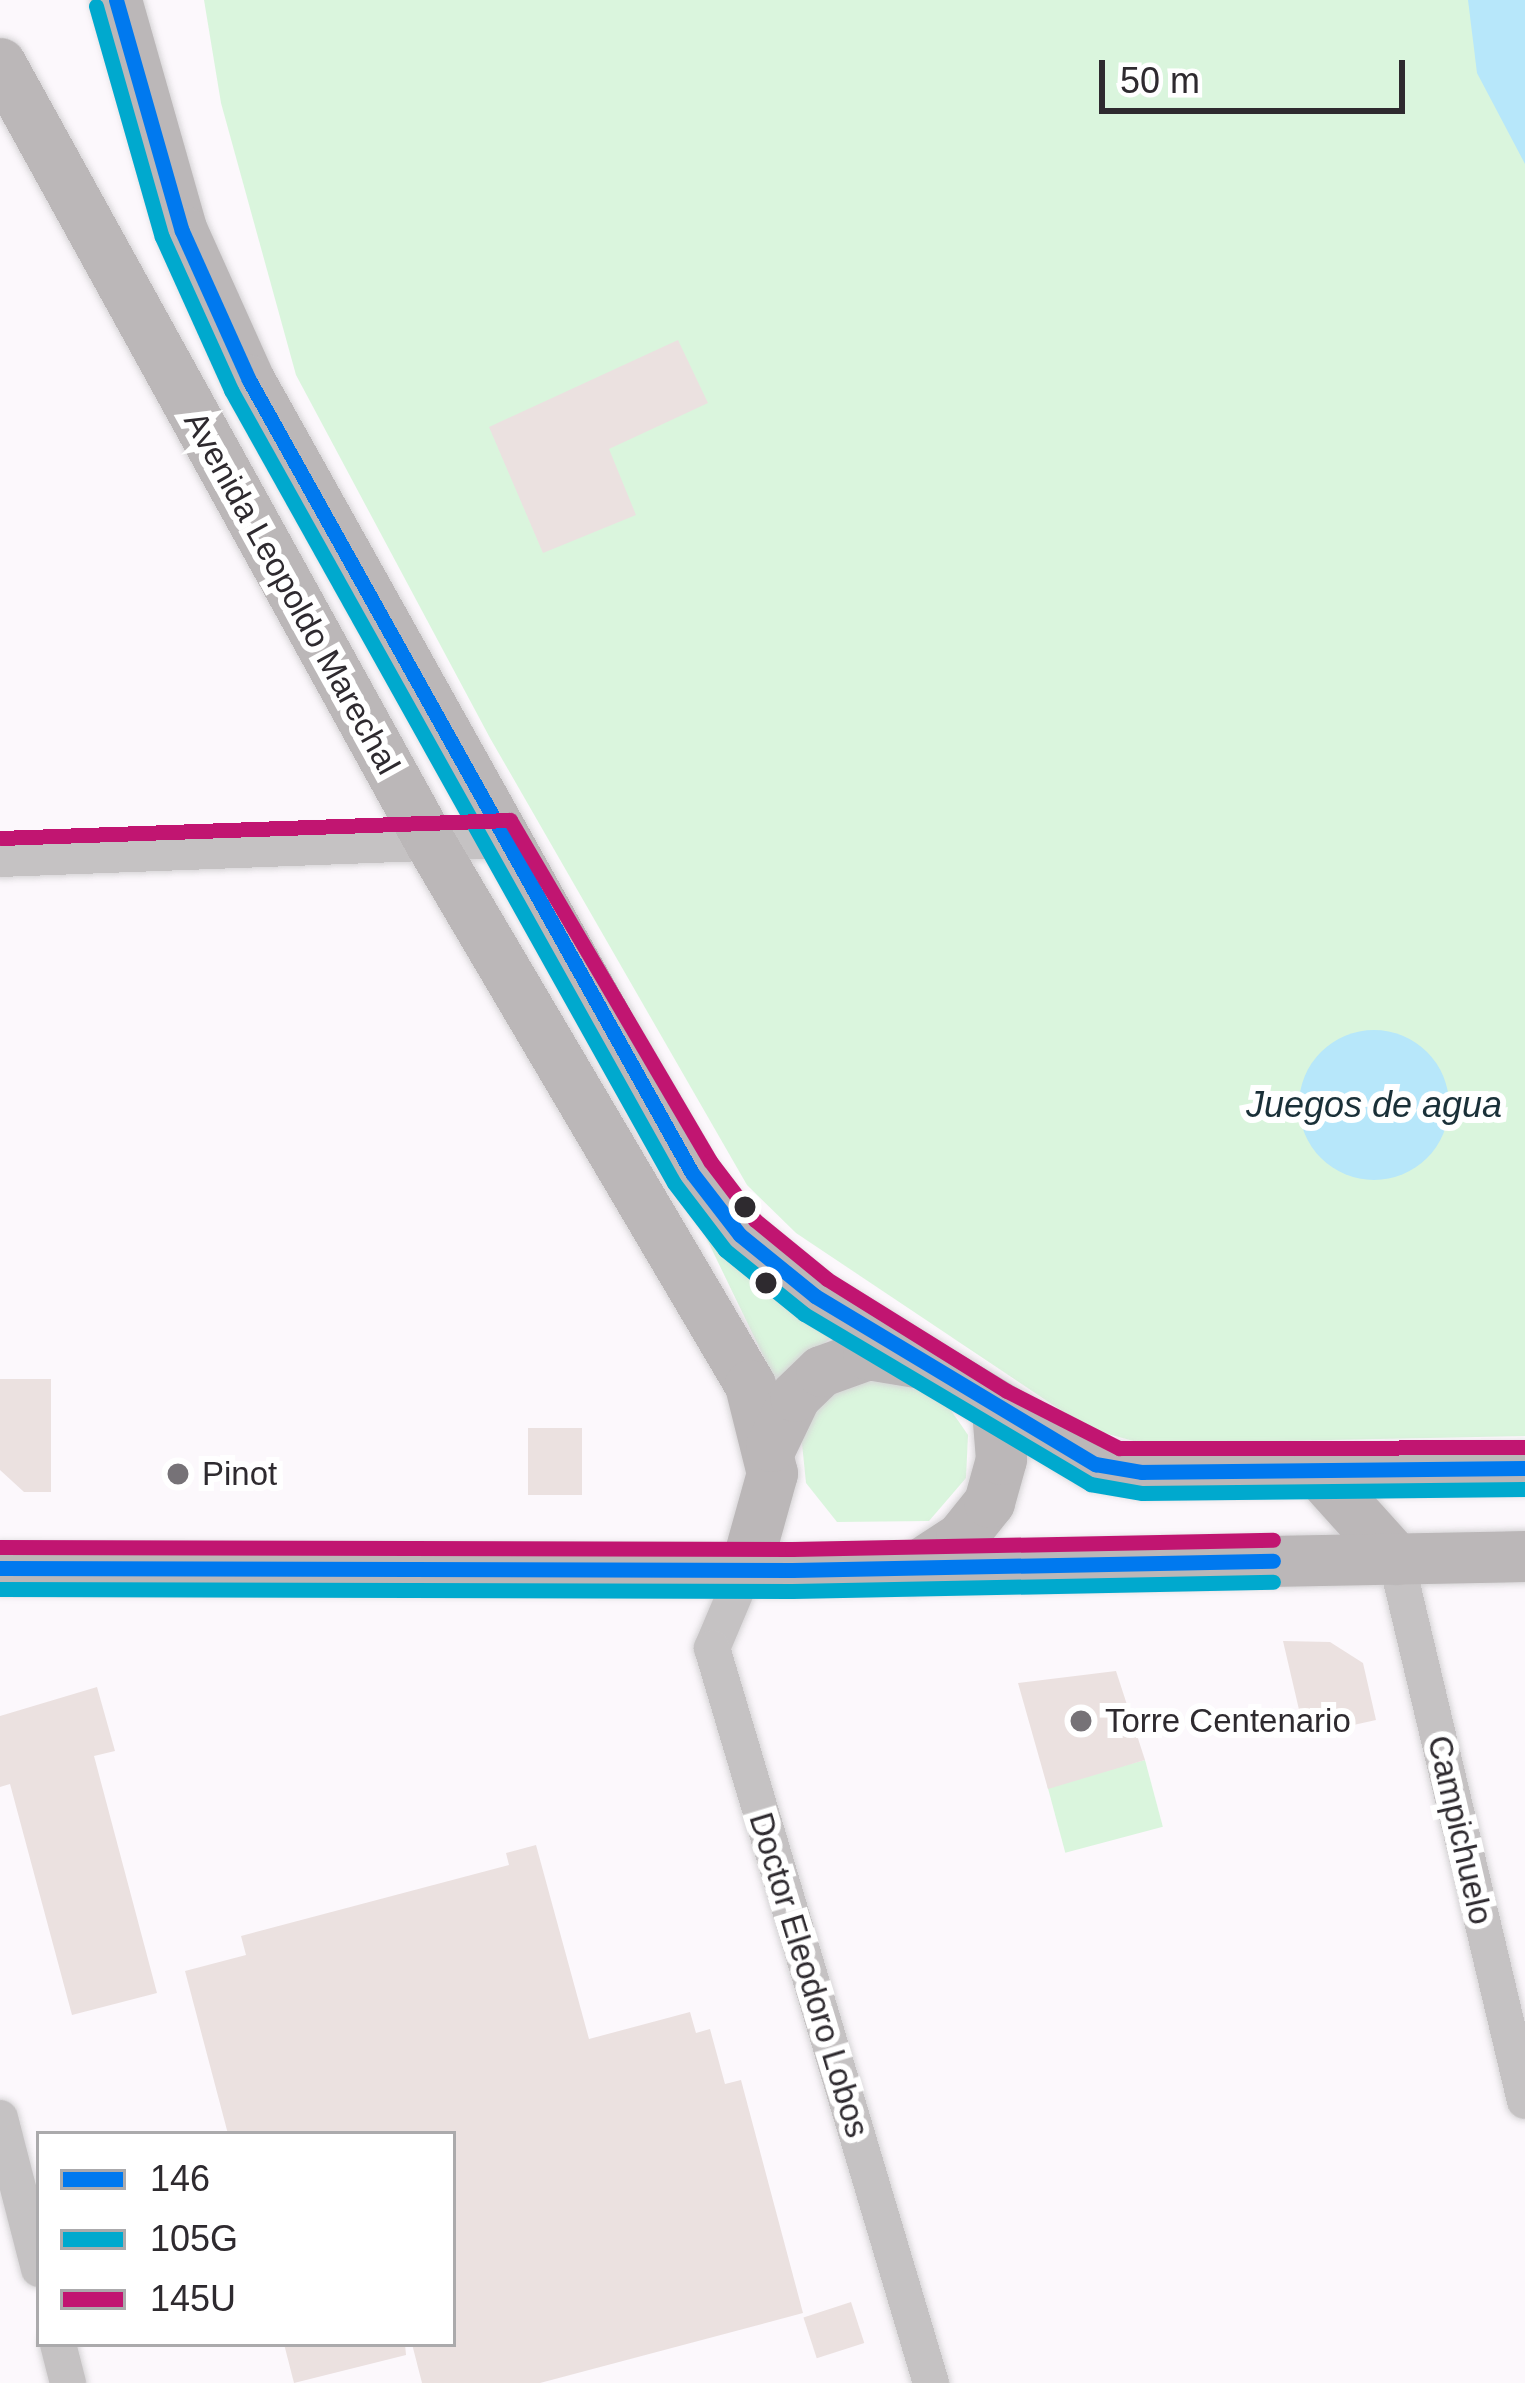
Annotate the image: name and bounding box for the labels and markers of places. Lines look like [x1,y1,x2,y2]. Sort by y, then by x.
unlabelled marker [734,1196,756,1218]
unlabelled marker [755,1272,777,1294]
place label: Pinot [202,1454,277,1494]
marker: Pinot [165,1461,191,1487]
place label: Torre Centenario [1105,1701,1351,1741]
marker: Torre Centenario [1068,1708,1094,1734]

